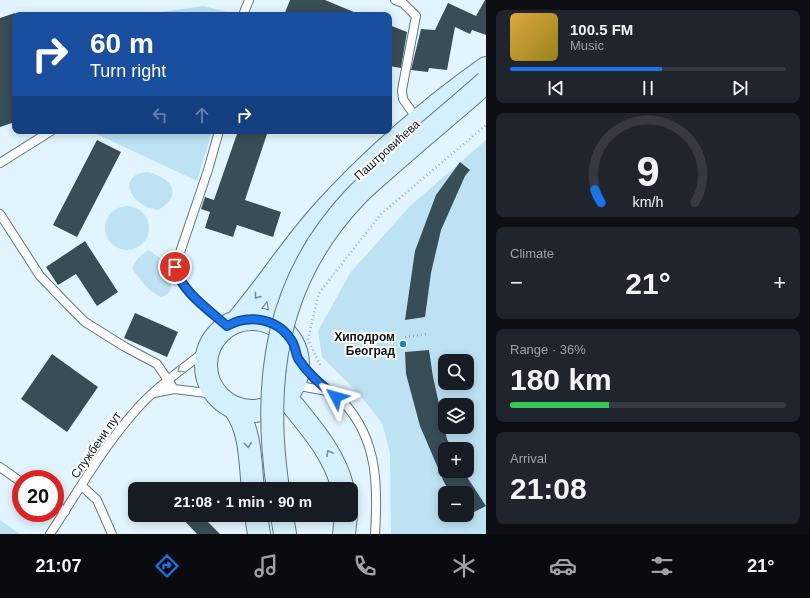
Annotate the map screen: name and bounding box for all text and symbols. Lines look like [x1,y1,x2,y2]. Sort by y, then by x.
text: 100.5 FM [570,21,633,38]
icon: right [24,28,76,80]
text: 60 m [90,28,154,59]
text: Music [570,38,604,53]
text: Turn right [90,61,166,81]
icon: previous [545,77,567,99]
icon: pause [637,77,659,99]
icon: next [729,77,751,99]
icon: left [149,104,171,126]
icon: ahead [191,104,213,126]
icon: right [233,104,255,126]
street label: Паштровићева [351,117,423,183]
text: 9 [636,147,660,194]
text: km/h [633,193,664,209]
text: Climate [510,246,554,261]
pin [158,250,192,284]
icon: arrive [164,256,186,278]
text: 21° [625,267,671,300]
text: − [510,270,523,295]
text: + [773,270,786,295]
one-way arrow [255,292,262,299]
place label: Хиподром Београд [334,330,395,358]
marker: Хиподром Београд [398,339,408,349]
text: Range · 36% [510,342,586,357]
map controls [438,354,474,522]
button: search [438,354,474,390]
text: 180 km [510,363,612,396]
one-way arrow [178,366,185,373]
position arrow [315,376,357,418]
button: layers [438,398,474,434]
street label: Службени пут [68,409,124,481]
one-way arrow [243,442,252,448]
button: + [438,442,474,478]
one-way arrow [326,450,333,457]
text: Arrival [510,451,547,466]
speed limit sign: 20 [12,470,64,522]
text: 21:08 [510,472,587,505]
button: − [438,486,474,522]
text: 21:08 · 1 min · 90 m [174,493,312,510]
icon: directions [153,552,181,580]
icon: music [252,552,280,580]
icon: phone [351,552,379,580]
icon: climate [450,552,478,580]
icon: car [549,552,577,580]
icon: filters [648,552,676,580]
text: 21:07 [36,556,82,576]
text: 21° [747,556,774,576]

